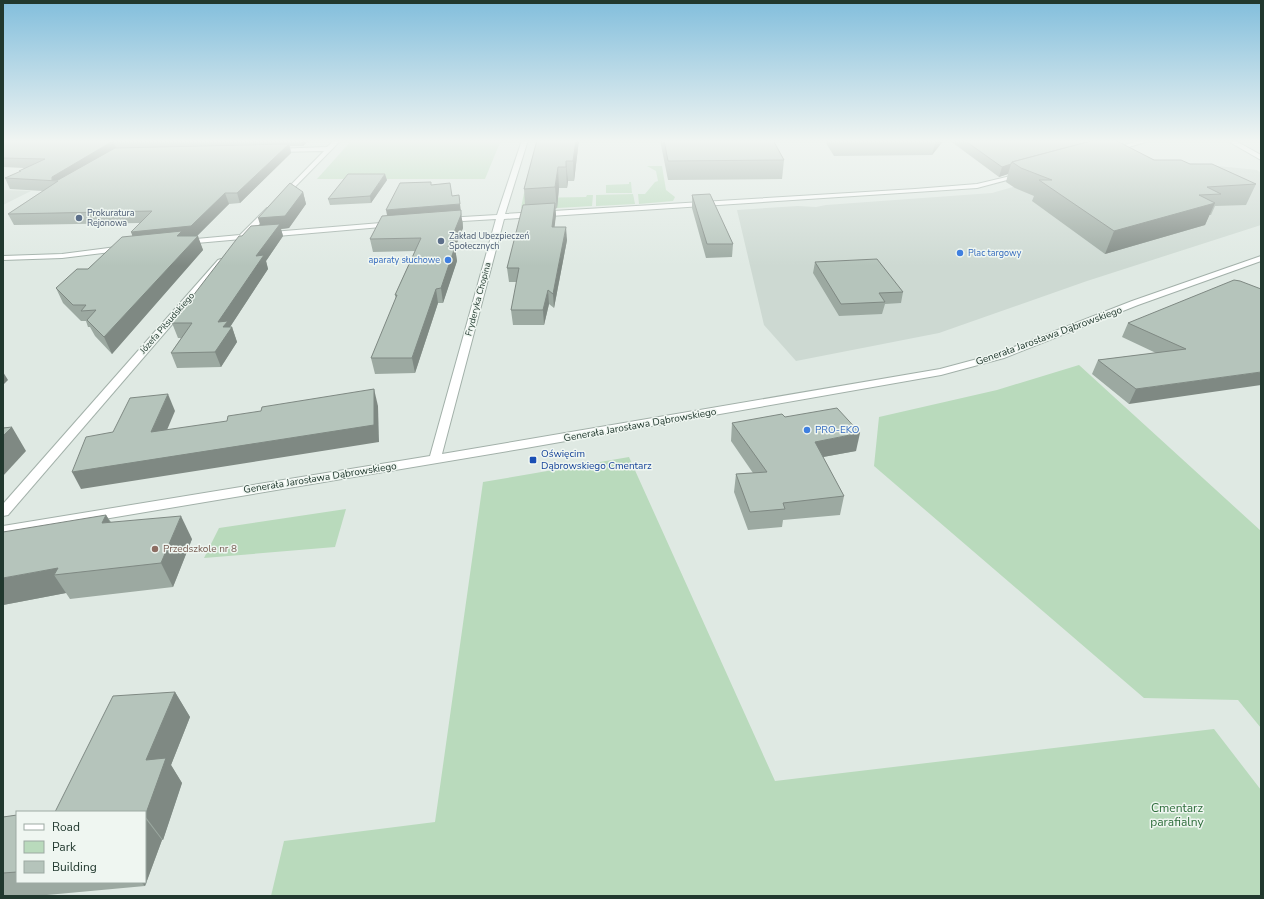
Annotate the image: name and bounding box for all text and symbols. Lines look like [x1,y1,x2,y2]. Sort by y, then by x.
place label: Prokuratura Rejonowa [87,207,135,229]
marker: Prokuratura Rejonowa [74,213,84,223]
place label: Zakład Ubezpieczeń Społecznych [449,230,529,252]
marker: Zakład Ubezpieczeń Społecznych [436,236,446,246]
place label: Plac targowy [968,247,1022,259]
marker: Plac targowy [955,248,965,258]
place label: aparaty słuchowe [369,254,440,266]
marker: aparaty słuchowe [443,255,453,265]
street label: Fryderyka Chopina [462,261,494,337]
street label: Józefa Piłsudskiego [136,290,197,357]
street label: Generała Jarosława Dąbrowskiego [974,303,1125,369]
street label: Generała Jarosława Dąbrowskiego [563,405,718,445]
place label: PRO-EKO [815,423,860,437]
marker: PRO-EKO [802,425,812,435]
place label: Oświęcim Dąbrowskiego Cmentarz [541,447,652,473]
marker: Oświęcim Dąbrowskiego Cmentarz [528,455,538,465]
street label: Generała Jarosława Dąbrowskiego [242,459,398,497]
place label: Przedszkole nr 8 [163,542,237,556]
marker: Przedszkole nr 8 [150,544,160,554]
park label: Cmentarz parafialny [1150,800,1205,830]
legend [16,811,146,883]
text: Road [52,819,80,835]
text: Park [52,839,77,855]
text: Building [52,859,97,875]

